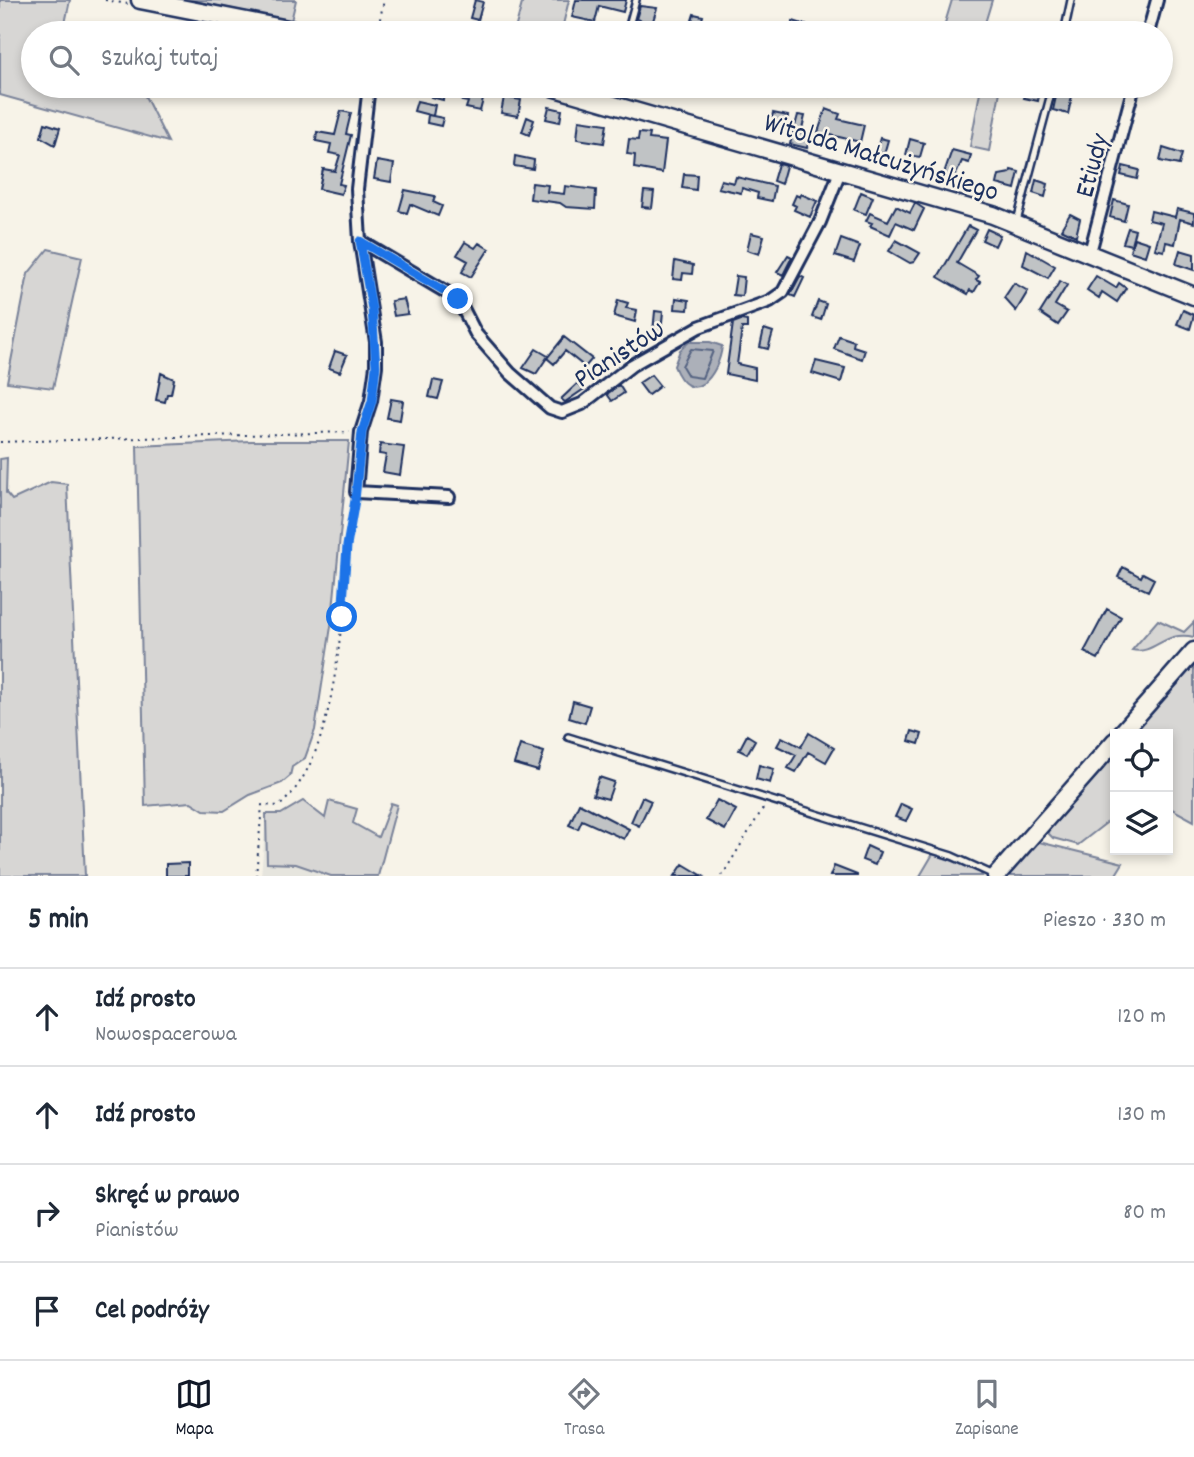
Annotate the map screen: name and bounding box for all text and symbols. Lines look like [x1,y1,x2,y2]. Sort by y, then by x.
search box [21,21,1173,98]
icon: search [45,41,83,79]
text: Szukaj tutaj [101,41,219,78]
street label: Witolda Małcużyńskiego [758,105,1003,215]
street label: Etiudy [1067,129,1123,203]
route end [442,283,473,314]
street label: Pianistów [567,312,674,401]
route start [326,601,357,632]
map controls [1110,729,1173,855]
button: locate [1110,729,1173,792]
button: layers [1110,792,1173,855]
text: 5 min [28,900,89,943]
text: Pieszo · 330 m [1043,905,1166,938]
text: Idź prosto [95,982,196,1019]
icon: ahead [28,998,66,1036]
text: 120 m [1117,1001,1166,1034]
text: Nowospacerowa [95,1019,236,1052]
icon: ahead [28,1096,66,1134]
text: Idź prosto [95,1097,196,1134]
text: 130 m [1117,1099,1166,1132]
text: Skręć w prawo [95,1178,239,1215]
icon: right [28,1194,66,1232]
text: 80 m [1123,1197,1166,1230]
text: Pianistów [95,1215,179,1248]
icon: arrive [28,1292,66,1330]
text: Cel podróży [95,1293,209,1330]
tab: Mapa [175,1375,213,1444]
tab: Trasa [564,1375,604,1444]
tab: Zapisane [955,1375,1019,1444]

